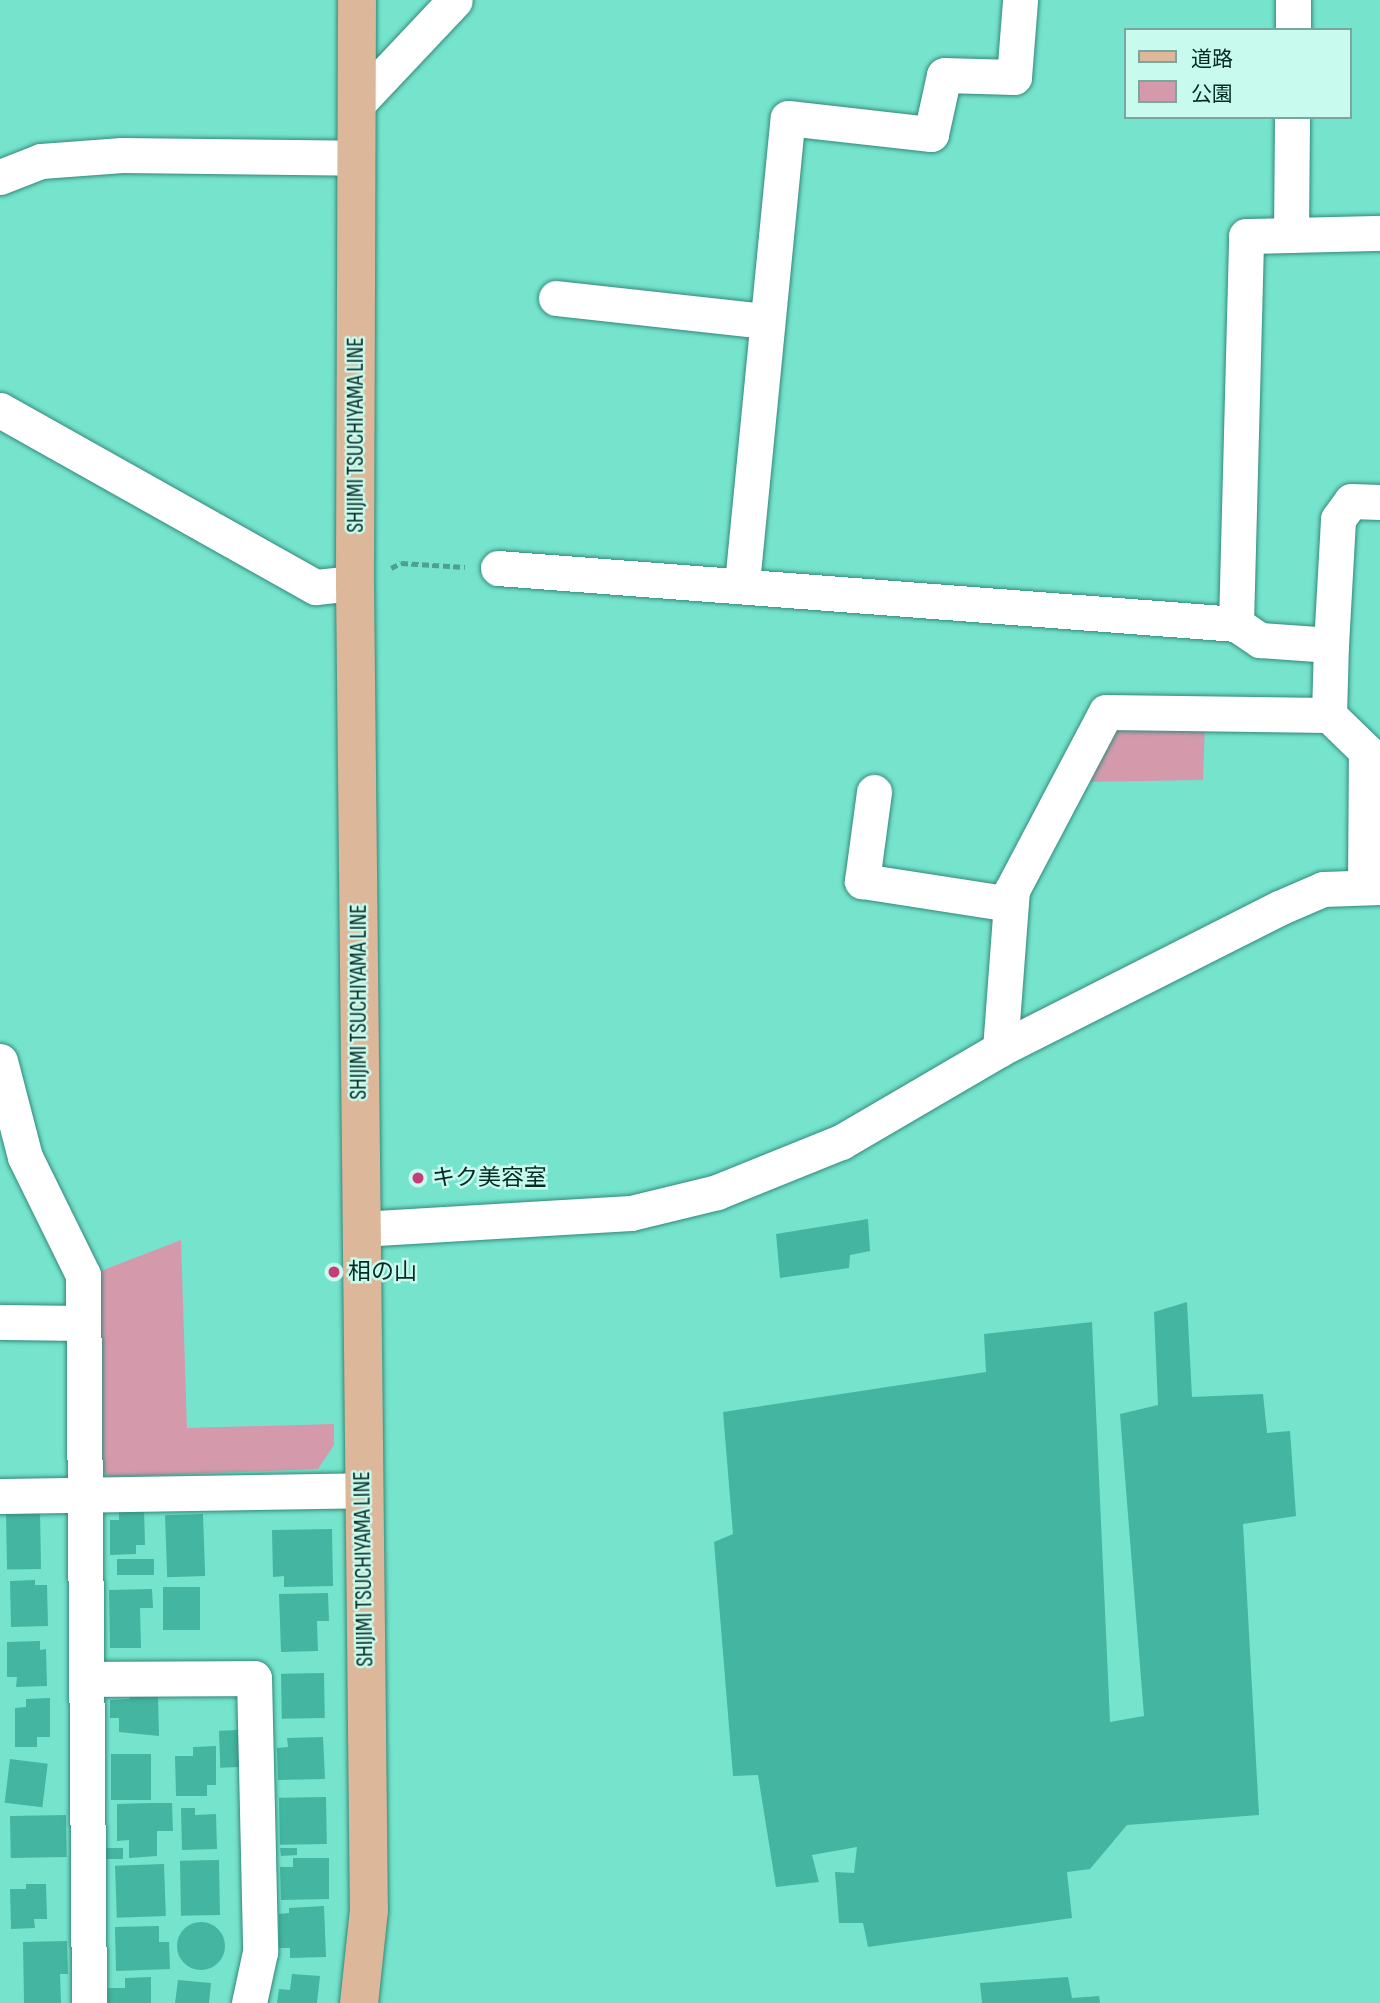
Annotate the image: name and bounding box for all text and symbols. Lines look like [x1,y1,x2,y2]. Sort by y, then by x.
legend [1124,28,1352,119]
text: 道路 [1191,47,1233,72]
text: 公園 [1191,82,1233,107]
street label: SHIJIMI TSUCHIYAMA LINE [342,337,370,533]
street label: SHIJIMI TSUCHIYAMA LINE [345,904,373,1100]
place label: キク美容室 [432,1164,547,1192]
marker: キク美容室 [410,1170,426,1186]
place label: 相の山 [348,1258,417,1286]
marker: 相の山 [326,1264,342,1280]
street label: SHIJIMI TSUCHIYAMA LINE [348,1471,380,1667]

